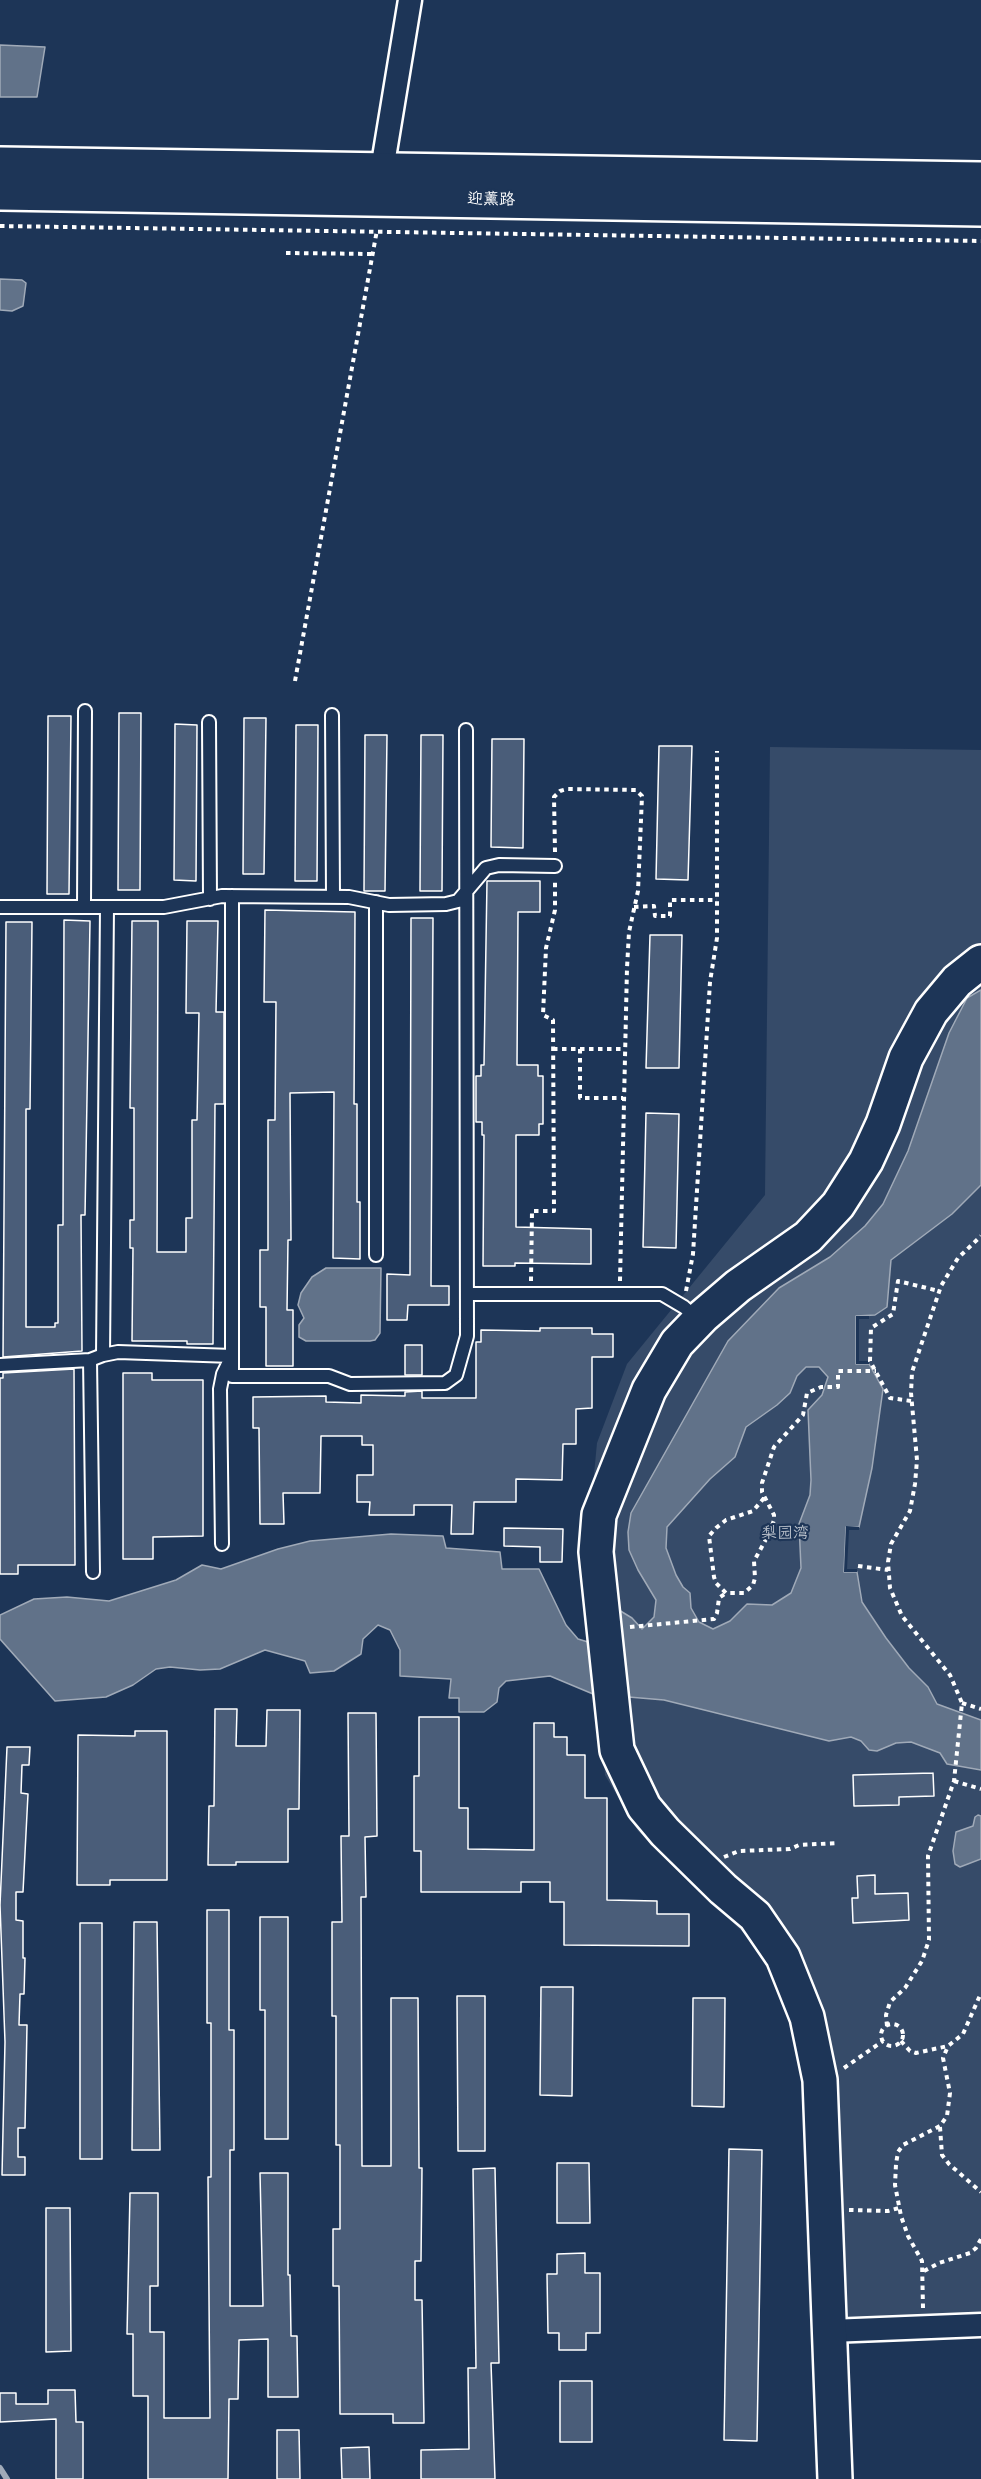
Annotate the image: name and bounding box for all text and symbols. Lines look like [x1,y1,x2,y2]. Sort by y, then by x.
street label: 迎薰路 [467,190,515,210]
park label: 梨园湾 [761,1524,809,1544]

